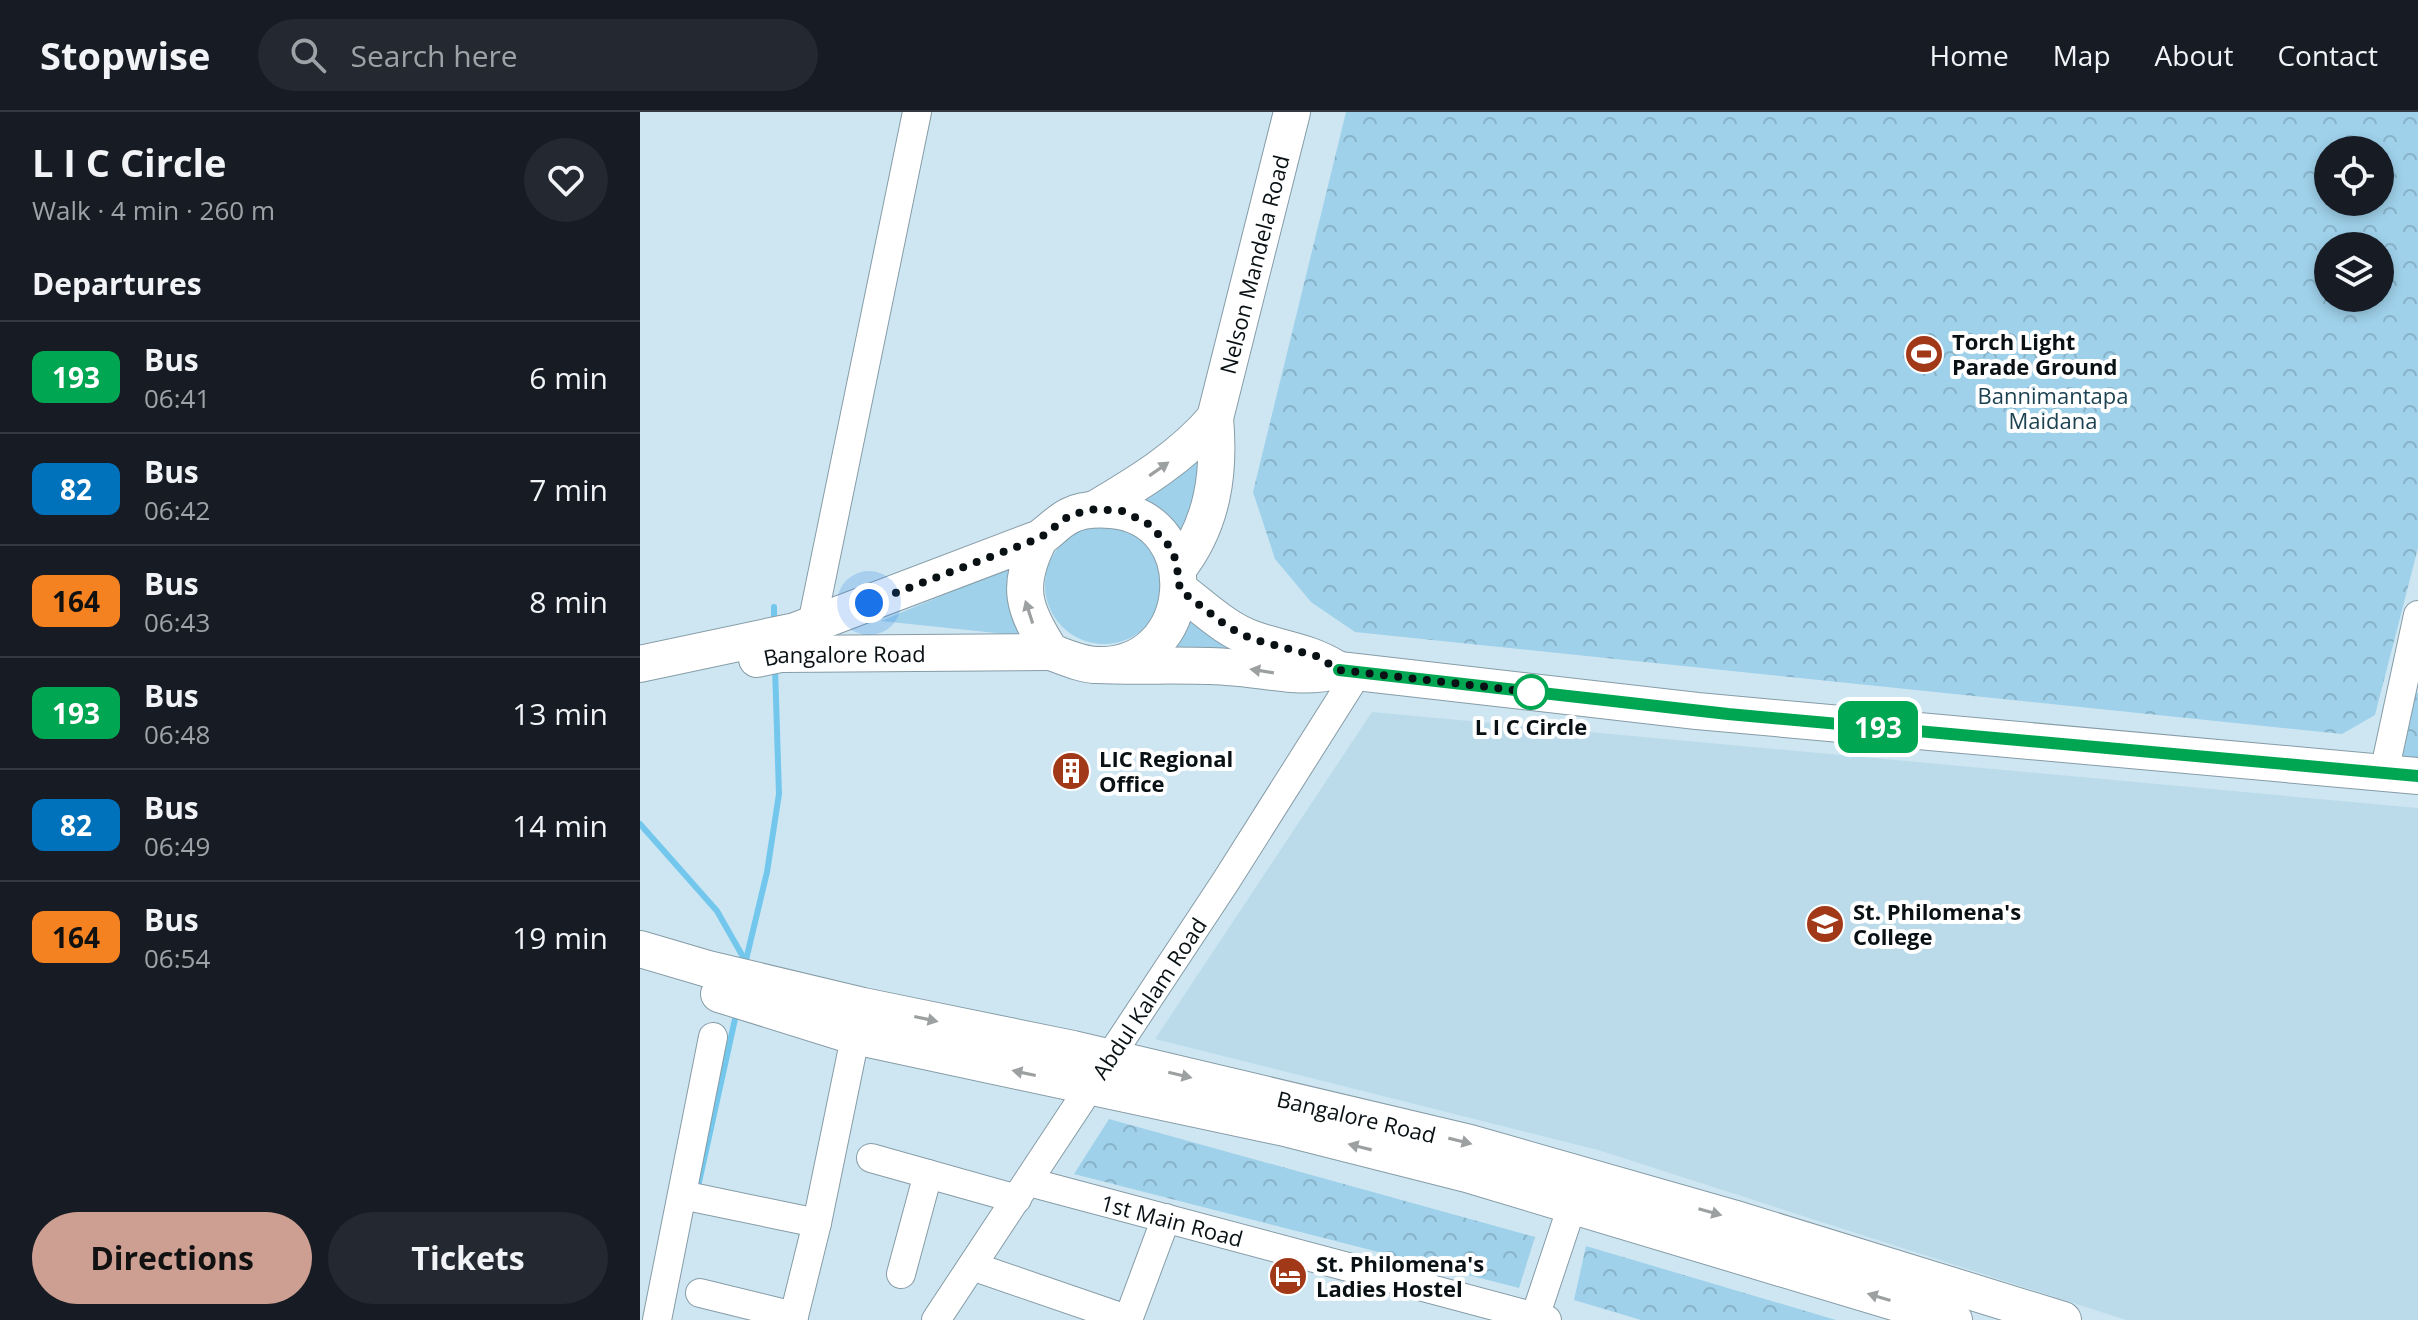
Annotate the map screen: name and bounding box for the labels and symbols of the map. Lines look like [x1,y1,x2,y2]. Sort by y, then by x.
street label: Nelson Mandela Road [1212,152,1296,377]
place label: Torch Light Parade Ground [1952,326,2117,381]
sports icon: Torch Light Parade Ground [1903,333,1945,375]
park label: Bannimantapa Maidana [1978,380,2128,435]
one-way arrow [1149,462,1170,477]
your location [849,583,889,623]
one-way arrow [1023,600,1035,624]
street label: Bangalore Road [761,638,926,672]
one-way arrow [1249,664,1274,677]
marker: L I C Circle [1514,675,1548,709]
line badge: 193 [1832,701,1924,753]
place label: L I C Circle [1475,711,1587,741]
place label: LIC Regional Office [1099,743,1233,798]
building icon: LIC Regional Office [1050,750,1092,792]
place label: St. Philomena's College [1853,896,2021,951]
school or university icon: St. Philomena's College [1804,903,1846,945]
street label: Abdul Kalam Road [1084,911,1213,1085]
one-way arrow [914,1013,939,1026]
one-way arrow [1012,1066,1037,1079]
one-way arrow [1168,1069,1193,1082]
street label: Bangalore Road [1274,1083,1439,1149]
one-way arrow [1448,1135,1473,1148]
one-way arrow [1348,1141,1373,1153]
street label: 1st Main Road [1098,1187,1246,1253]
one-way arrow [1699,1206,1723,1219]
place label: St. Philomena's Ladies Hostel [1316,1248,1484,1303]
hotel icon: St. Philomena's Ladies Hostel [1267,1255,1309,1297]
one-way arrow [1867,1291,1891,1303]

